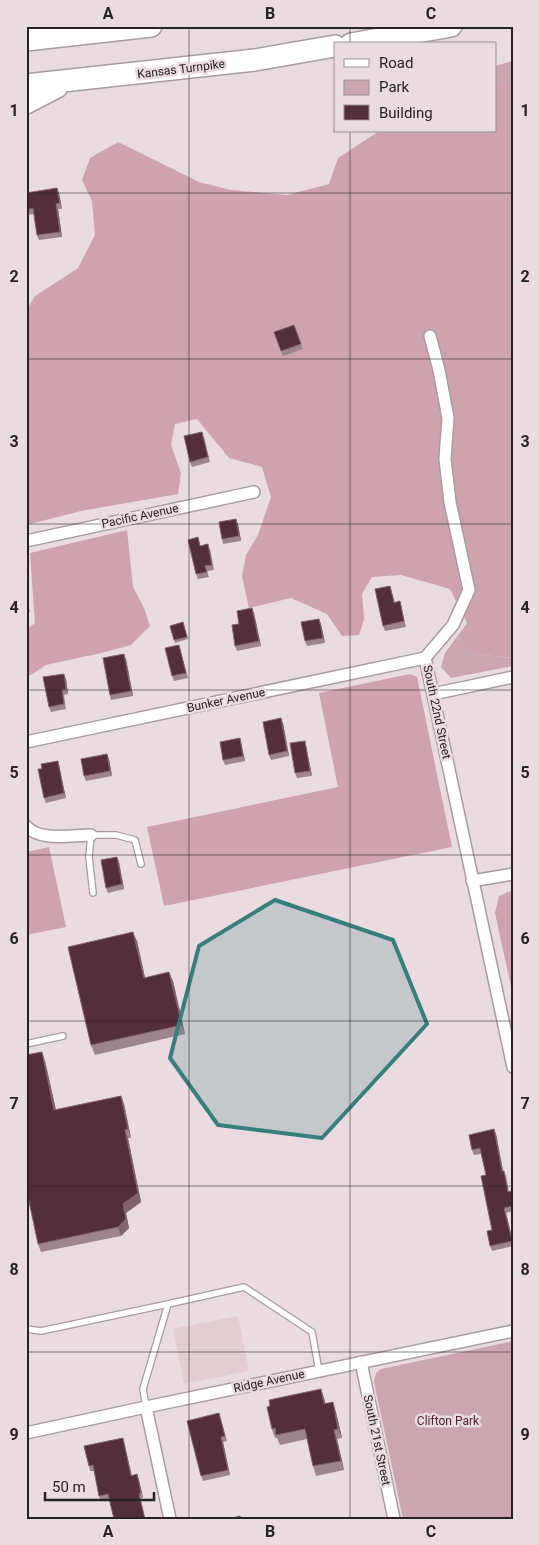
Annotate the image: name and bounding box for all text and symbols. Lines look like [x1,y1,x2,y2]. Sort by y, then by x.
text: A [103,4,114,23]
text: B [265,4,275,23]
text: C [426,4,436,23]
legend [334,42,496,132]
text: Road [379,54,413,72]
street label: Kansas Turnpike [136,57,226,81]
text: Park [379,78,410,96]
text: 1 [9,101,19,120]
text: 1 [520,101,530,120]
text: Building [379,104,433,122]
text: 2 [9,267,19,286]
text: 2 [520,267,530,286]
text: 3 [9,432,19,451]
text: 3 [520,432,530,451]
street label: Pacific Avenue [100,501,180,531]
text: 4 [9,598,19,617]
text: 4 [520,598,530,617]
street label: South 22nd Street [420,664,454,760]
street label: Bunker Avenue [186,685,266,715]
text: 5 [9,763,19,782]
text: 5 [520,763,530,782]
text: 6 [9,929,19,948]
text: 6 [520,929,530,948]
text: 7 [9,1094,19,1113]
text: 7 [520,1094,530,1113]
text: 8 [9,1260,19,1279]
text: 8 [520,1260,530,1279]
street label: Ridge Avenue [232,1367,306,1395]
street label: South 21st Street [361,1393,393,1487]
park label: Clifton Park [417,1414,480,1428]
text: 9 [9,1425,19,1444]
text: 9 [520,1425,530,1444]
scale bar [45,1470,154,1502]
text: 50 m [52,1478,86,1496]
text: A [103,1522,114,1541]
text: B [265,1522,275,1541]
text: C [426,1522,436,1541]

